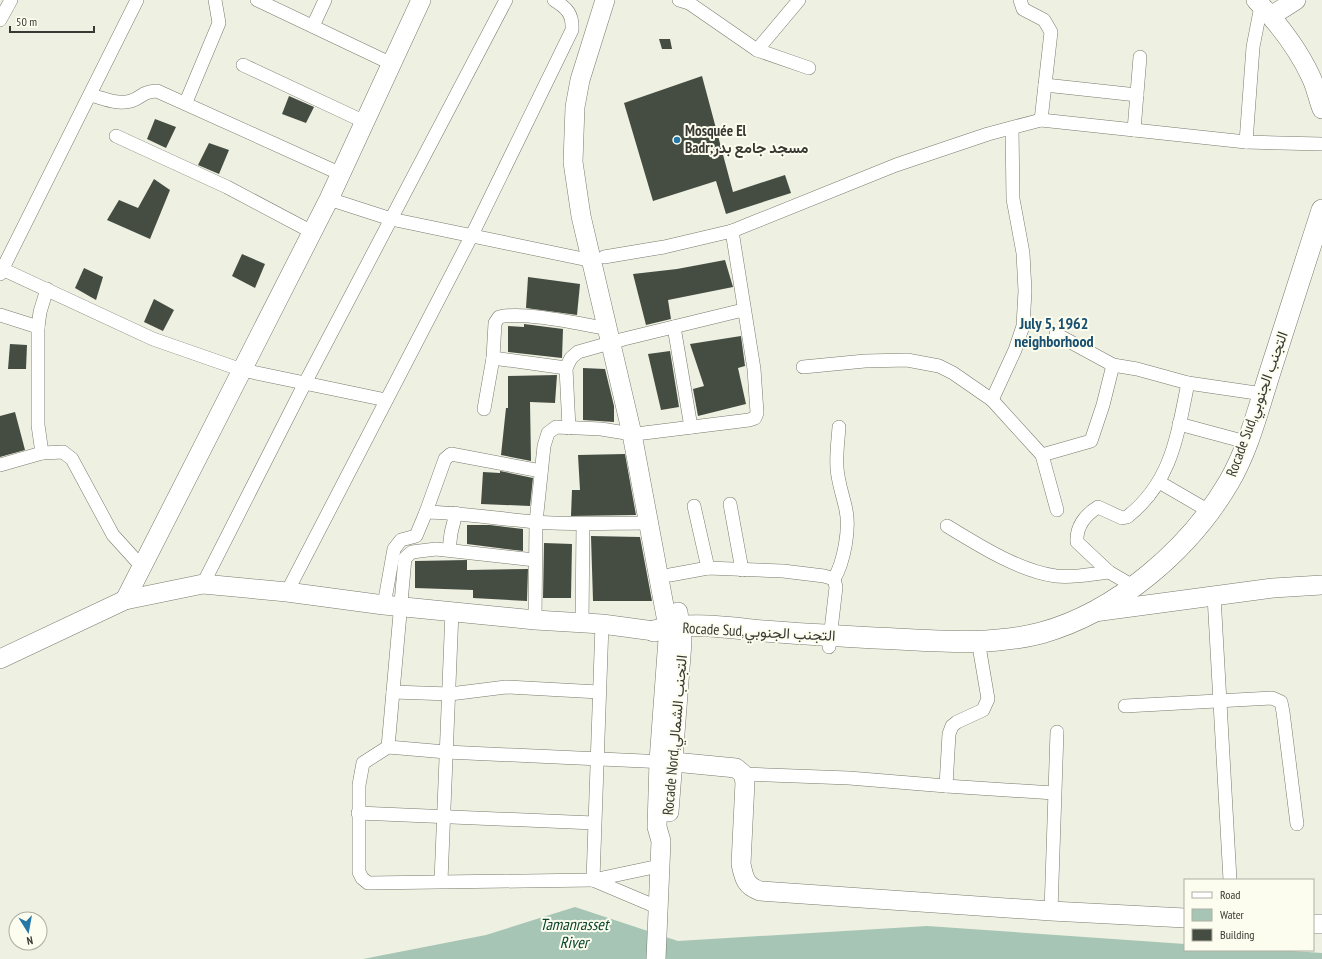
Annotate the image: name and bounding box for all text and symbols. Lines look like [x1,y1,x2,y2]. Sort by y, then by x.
scale bar [10,8,94,34]
text: 50 m [16,14,37,29]
place label: Mosquée El Badr;مسجد جامع بدر [685,121,808,158]
marker: Mosquée El Badr;مسجد جامع بدر [672,135,682,145]
district label: July 5, 1962 neighborhood [1014,313,1094,351]
street label: Rocade Sud,التجنب الجنوبي [1221,329,1295,481]
street label: Rocade Sud,التجنب الجنوبي [682,618,836,649]
street label: Rocade Nord,التجنب الشمالي [658,654,695,816]
legend [1184,879,1314,951]
text: Road [1220,887,1240,902]
text: Water [1220,907,1245,922]
north arrow [8,911,48,951]
water label: Tamanrasset River [540,914,610,952]
text: Building [1220,927,1255,942]
text: N [26,933,34,948]

